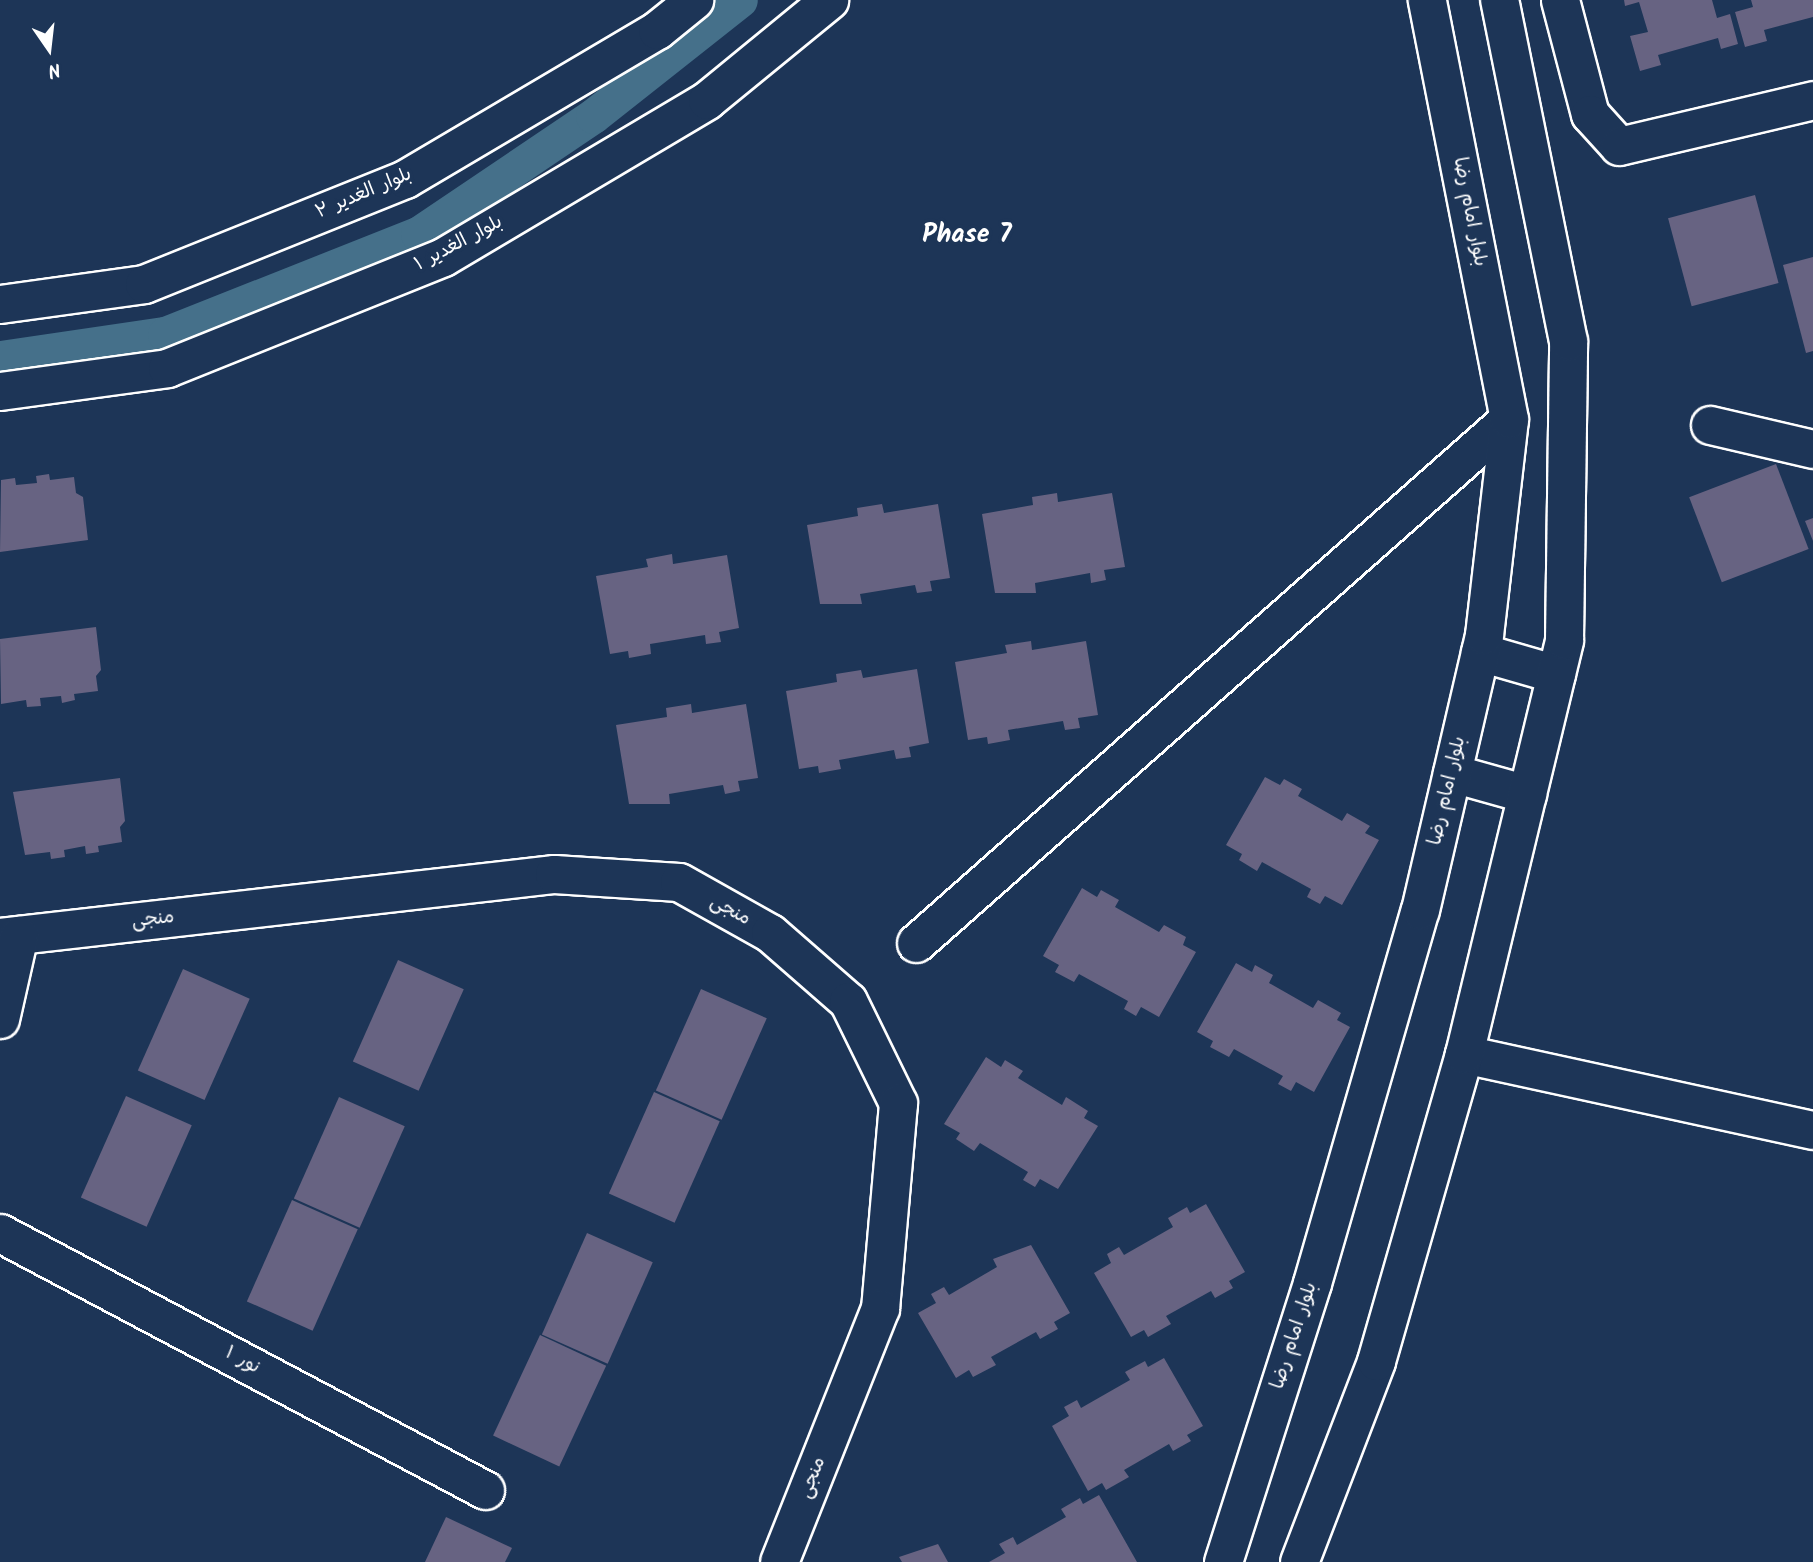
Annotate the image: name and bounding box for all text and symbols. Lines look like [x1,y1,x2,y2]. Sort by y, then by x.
north arrow [14,14,84,84]
text: N [45,53,64,85]
street label: بلوار امام رضا [1447,155,1491,269]
street label: بلوار الغدیر ۲ [312,164,416,224]
street label: بلوار الغدیر ۱ [411,211,507,277]
district label: Phase 7 [922,220,1012,252]
street label: بلوار امام رضا [1424,734,1472,848]
street label: منجی [706,891,754,931]
street label: منجی [131,906,175,934]
street label: بلوار امام رضا [1267,1280,1323,1392]
street label: نور ۱ [221,1342,263,1380]
street label: منجی [794,1454,832,1502]

